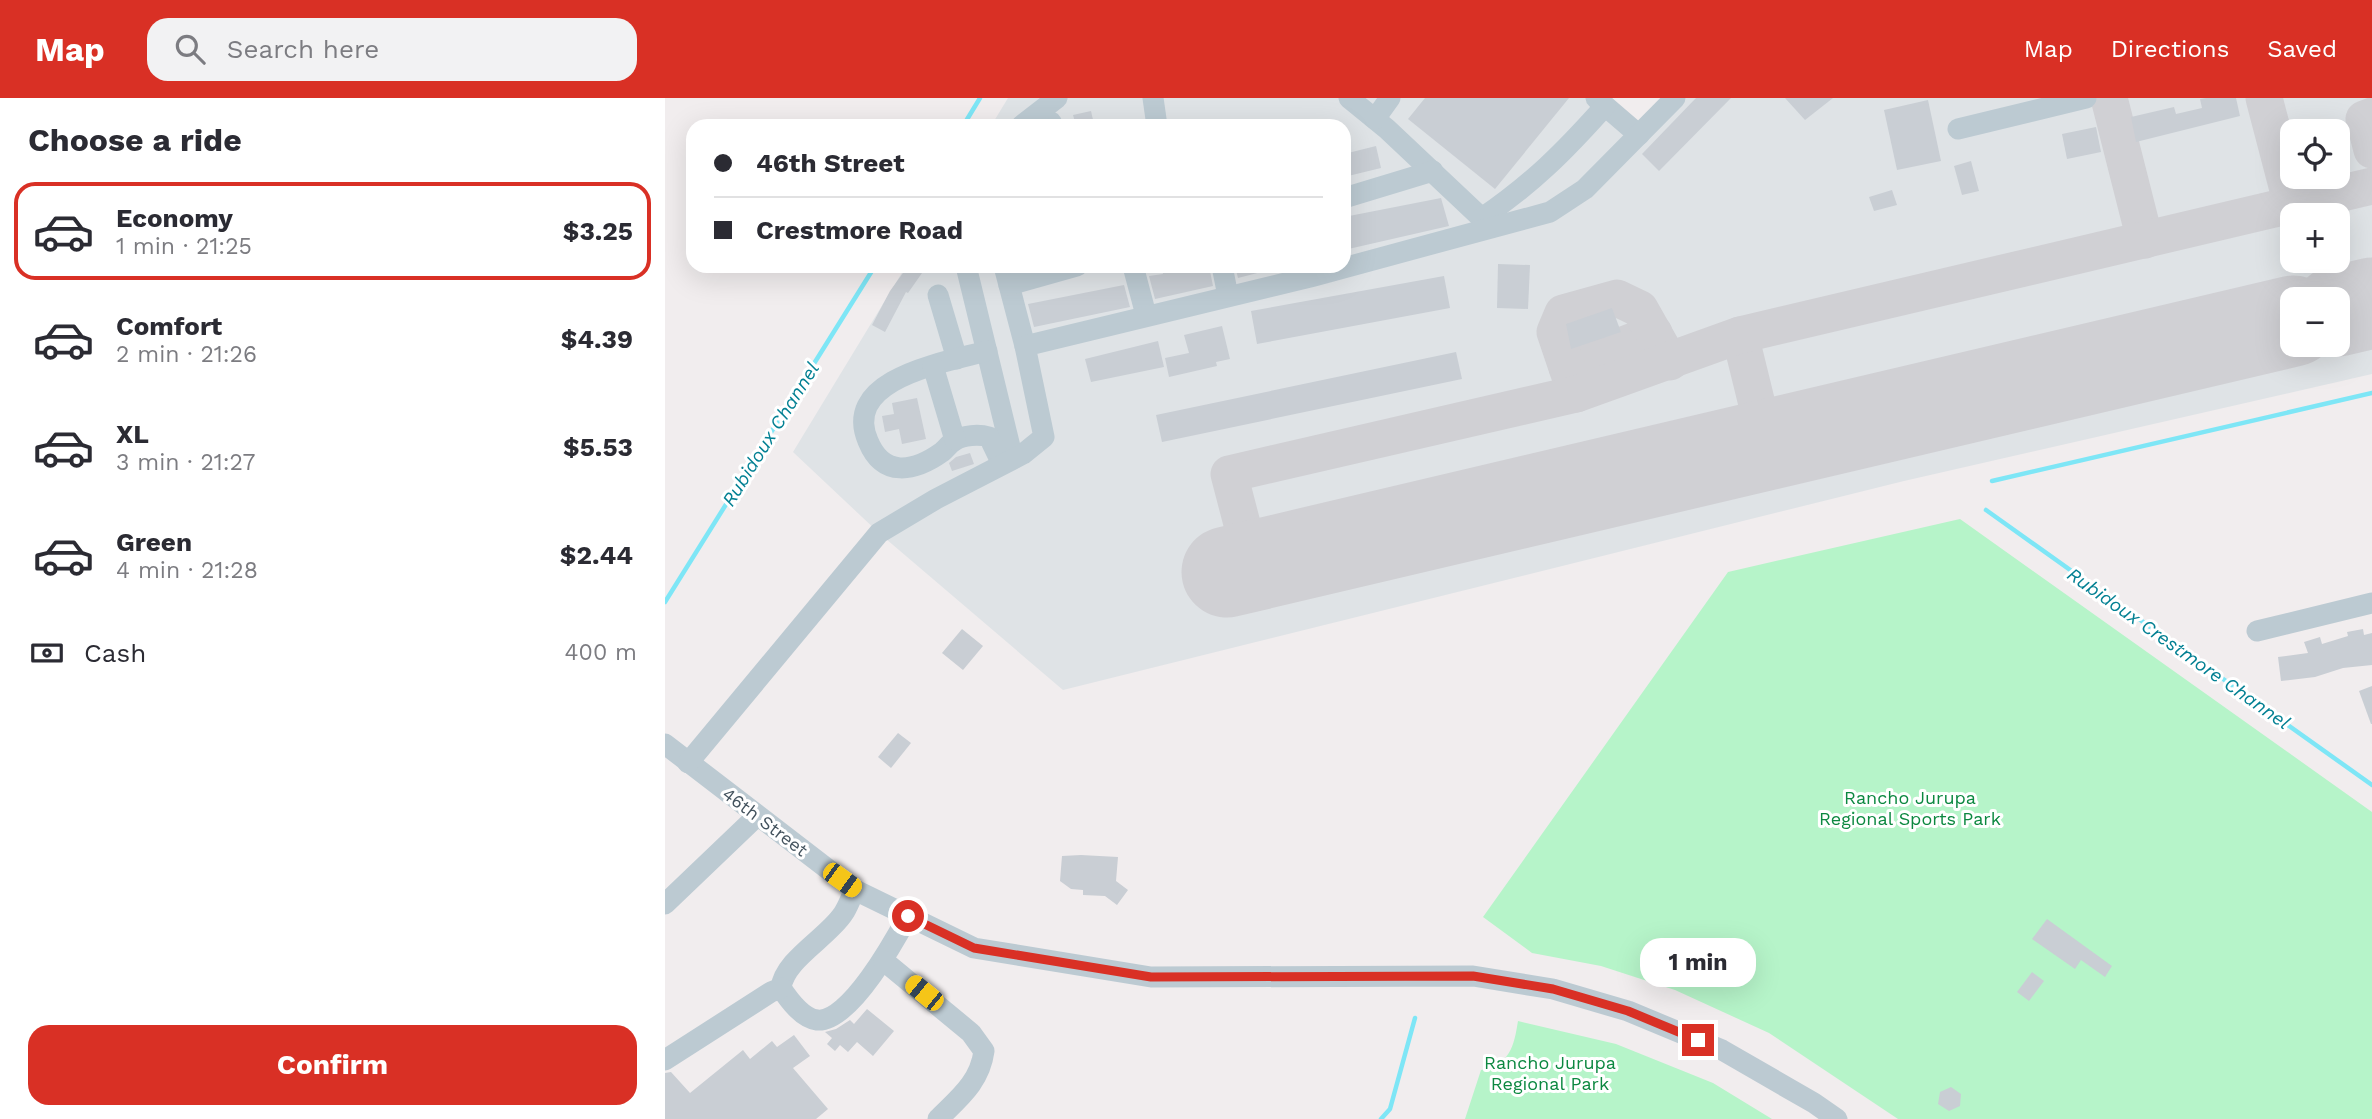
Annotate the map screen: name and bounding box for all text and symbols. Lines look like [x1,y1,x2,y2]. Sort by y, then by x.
search box [147,18,637,81]
text: Map [35,30,105,69]
icon: search [171,30,209,68]
text: Search here [227,34,379,64]
text: Map [2024,35,2073,63]
text: Directions [2111,35,2229,63]
text: Saved [2267,35,2337,63]
map controls [2280,119,2350,357]
button: locate [2280,119,2350,189]
text: Choose a ride [28,121,242,159]
text: 46th Street [756,148,905,178]
icon: car [32,200,95,263]
text: Economy [116,203,233,233]
button: + [2280,203,2350,273]
text: Crestmore Road [756,215,963,245]
text: $3.25 [563,216,633,246]
text: 1 min · 21:25 [116,233,252,260]
button: − [2280,287,2350,357]
icon: car [32,308,95,371]
text: Comfort [116,311,222,341]
text: $4.39 [561,324,633,354]
text: 2 min · 21:26 [116,341,257,368]
water label: Rubidoux Channel [717,358,824,510]
icon: car [32,416,95,479]
text: XL [116,419,149,449]
text: $5.53 [563,432,633,462]
text: 3 min · 21:27 [116,449,255,476]
icon: car [32,524,95,587]
text: Green [116,527,192,557]
text: $2.44 [560,540,633,570]
text: 4 min · 21:28 [116,557,258,584]
water label: Rubidoux Crestmore Channel [2063,563,2295,734]
icon: cash [28,634,66,672]
text: Cash [84,638,146,668]
text: 400 m [565,639,637,666]
street label: 46th Street [719,783,812,861]
park label: Rancho Jurupa Regional Sports Park [1819,787,2001,829]
car [819,859,866,901]
route start [892,900,924,932]
callout: 1 min [1640,939,1756,988]
text: 1 min [1668,949,1728,976]
car [902,972,947,1014]
route end [1682,1024,1714,1056]
button: Confirm [28,1025,637,1105]
park label: Rancho Jurupa Regional Park [1484,1052,1616,1094]

